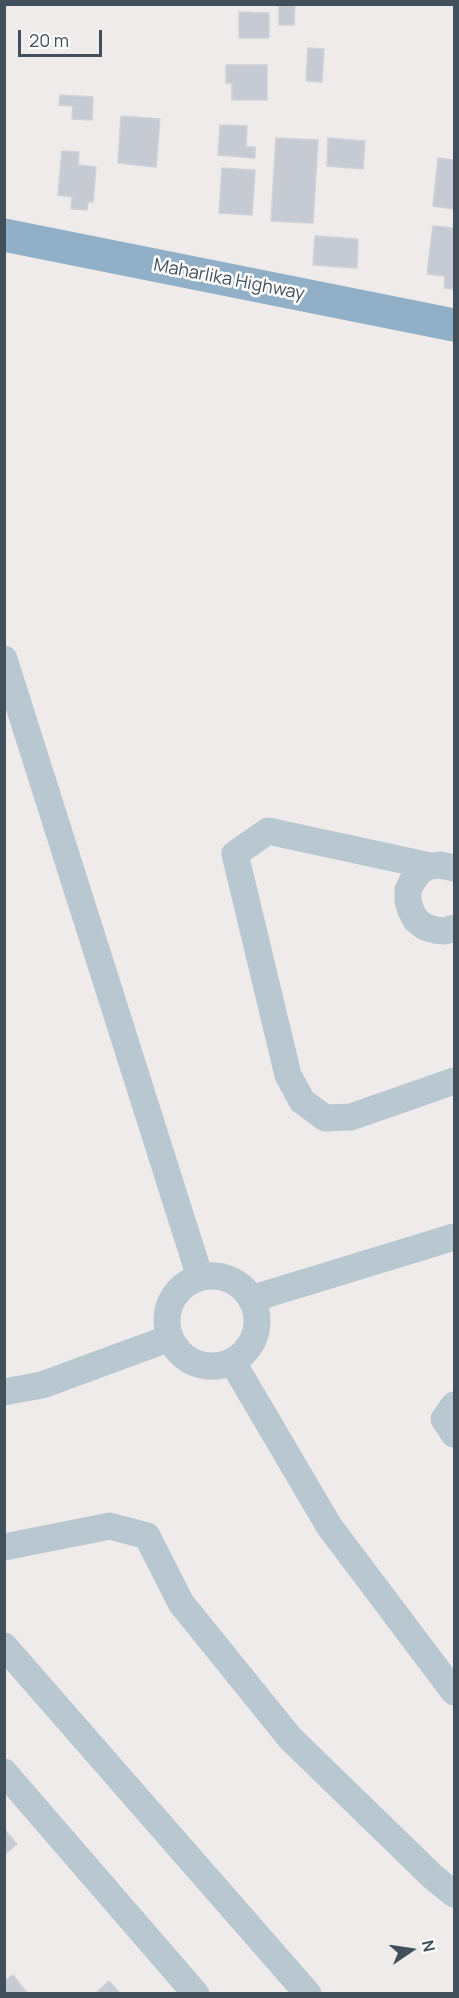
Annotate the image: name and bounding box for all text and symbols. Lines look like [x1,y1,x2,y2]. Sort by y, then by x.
scale bar [21,18,105,56]
text: 20 m [29,28,69,52]
street label: Maharlika Highway [152,255,306,305]
north arrow [381,1920,441,1980]
text: N [417,1938,441,1954]

